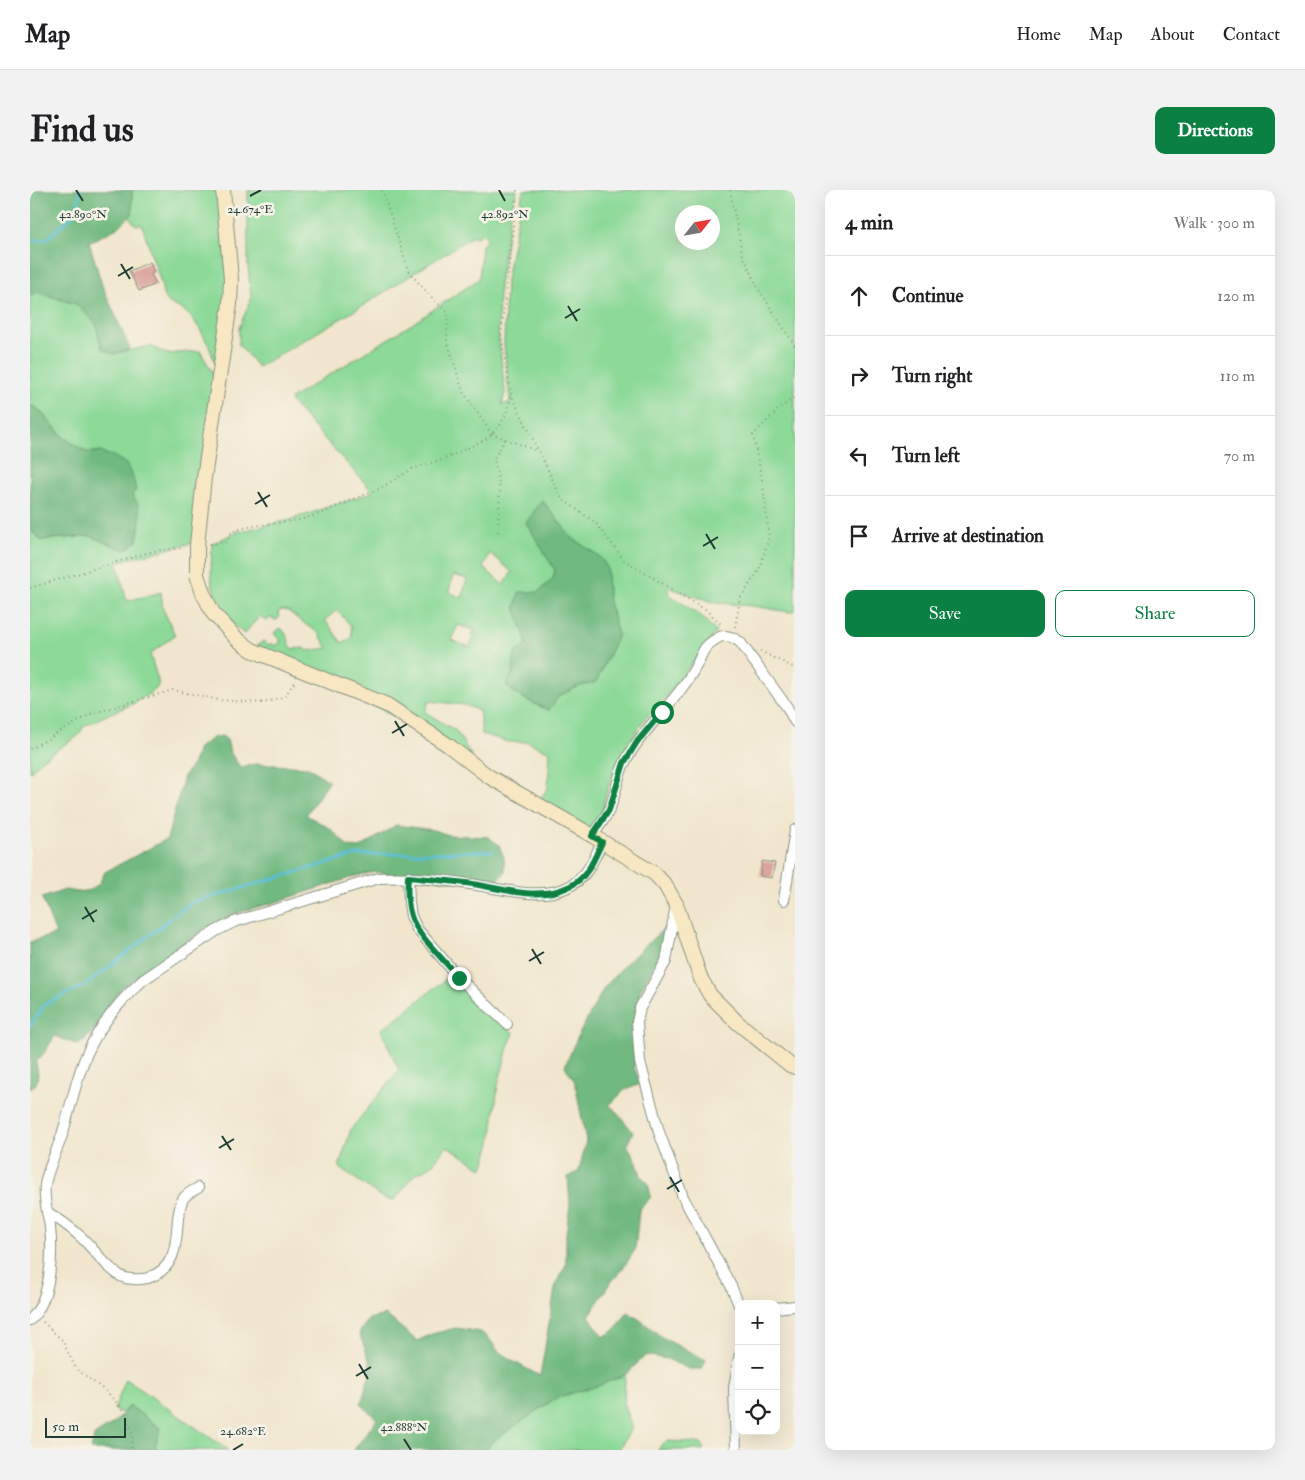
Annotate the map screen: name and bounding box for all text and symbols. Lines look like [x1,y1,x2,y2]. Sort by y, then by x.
text: Map [25,19,70,50]
text: Home [1016,23,1061,46]
text: Map [1089,23,1123,46]
text: About [1151,23,1195,46]
text: Contact [1223,23,1280,46]
button: Directions [1155,107,1275,154]
text: Find us [30,108,134,152]
text: 24.674°E [227,202,273,217]
north arrow [675,205,720,250]
text: 42.890°N [59,207,107,222]
text: 42.892°N [481,207,529,222]
text: 4 min [845,209,893,236]
text: Walk · 300 m [1174,213,1255,233]
icon: ahead [845,282,873,310]
text: Continue [892,284,963,308]
text: 120 m [1217,286,1255,306]
icon: right [845,362,873,390]
text: Turn right [892,364,972,388]
text: 110 m [1220,366,1255,386]
icon: left [845,442,873,470]
text: Turn left [892,444,960,468]
text: 70 m [1224,446,1255,466]
icon: arrive [845,522,873,550]
text: Arrive at destination [892,524,1044,548]
button: Save [845,590,1045,637]
button: Share [1055,590,1255,637]
route start [651,701,674,724]
route end [448,967,471,990]
map controls [735,1300,780,1435]
button: + [735,1300,780,1345]
button: − [735,1345,780,1390]
button: locate [735,1390,780,1435]
scale bar [45,1415,126,1438]
text: 50 m [52,1418,79,1435]
text: 42.888°N [381,1420,428,1435]
text: 24.682°E [220,1424,266,1439]

